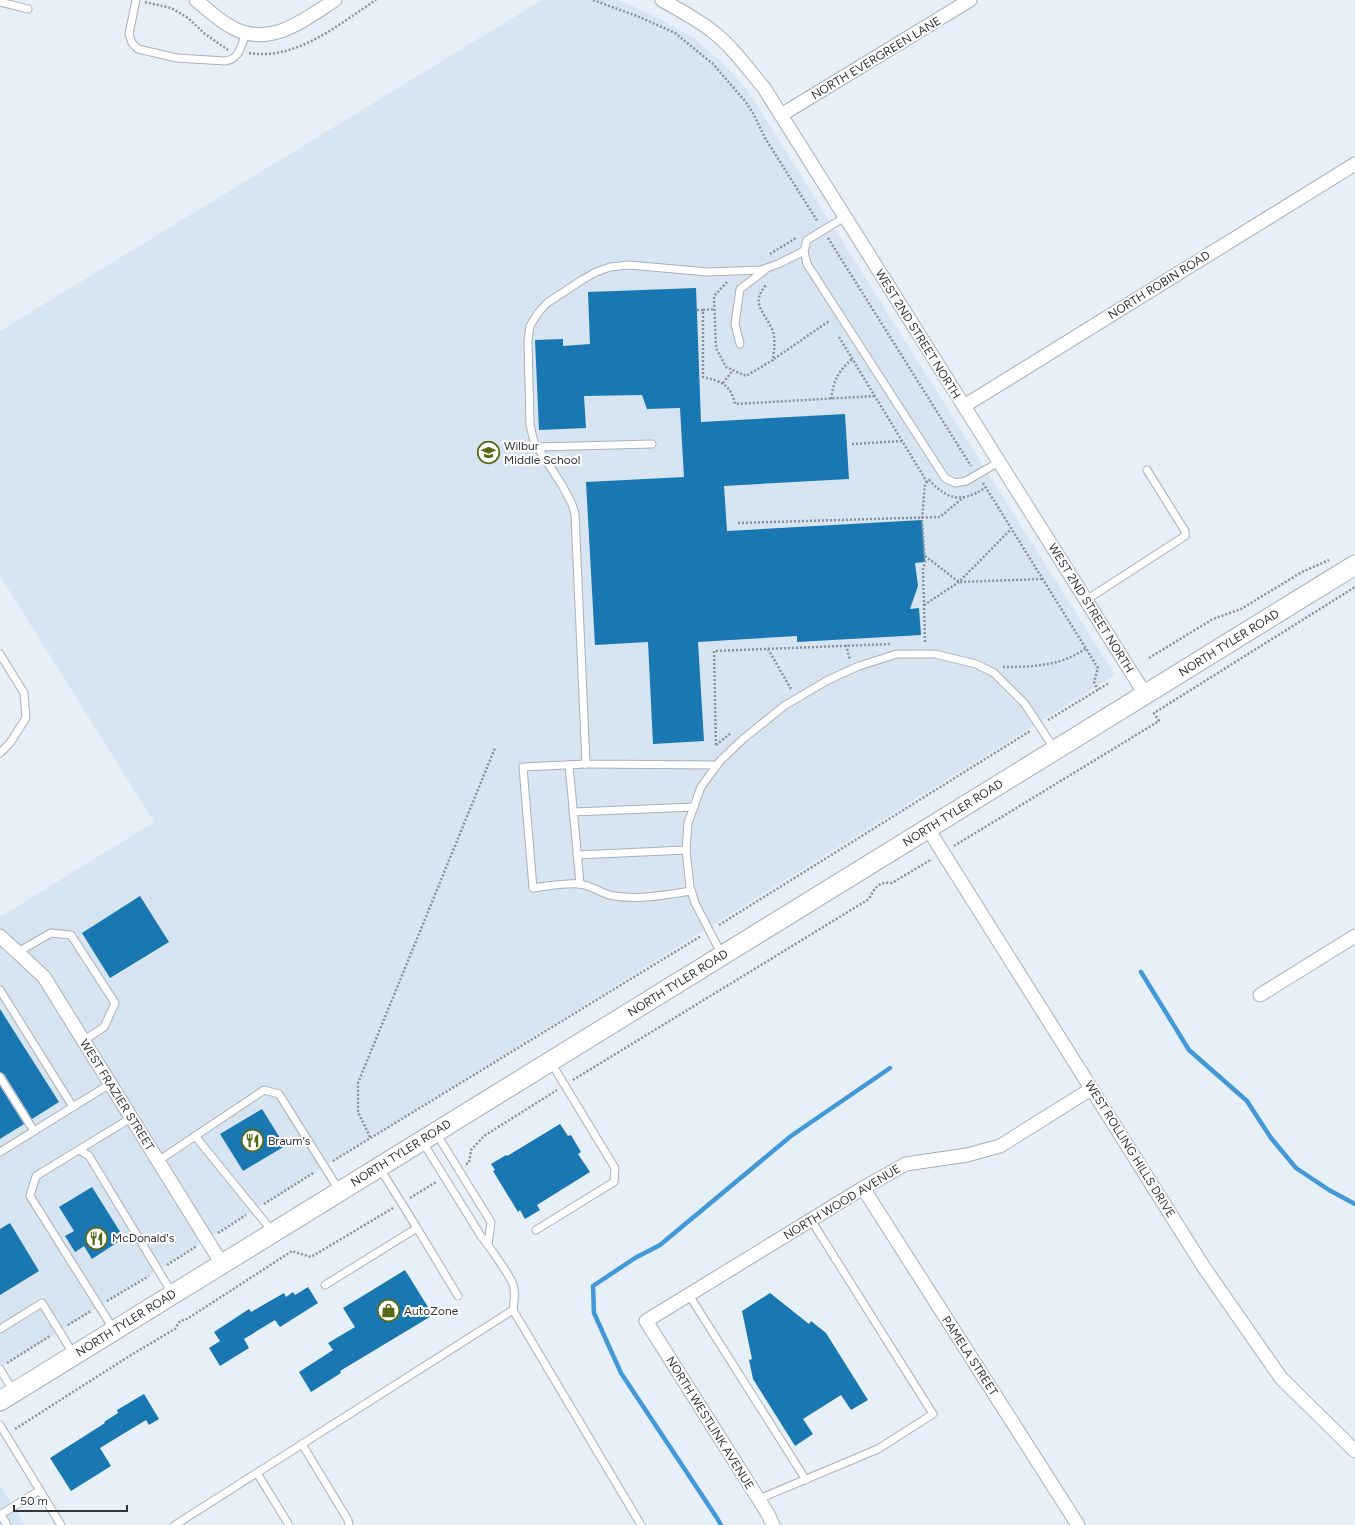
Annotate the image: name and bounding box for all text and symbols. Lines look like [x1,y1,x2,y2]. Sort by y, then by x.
street label: NORTH EVERGREEN LANE [809,14,943,102]
street label: NORTH ROBIN ROAD [1105,248,1213,322]
street label: WEST 2ND STREET NORTH [872,267,964,401]
place label: Wilbur Middle School [504,439,580,467]
school or university icon: Wilbur Middle School [475,440,501,466]
street label: WEST 2ND STREET NORTH [1045,541,1137,675]
street label: NORTH TYLER ROAD [1176,606,1282,680]
street label: NORTH TYLER ROAD [900,776,1006,850]
street label: NORTH TYLER ROAD [625,946,731,1020]
street label: WEST FRAZIER STREET [77,1037,157,1154]
street label: WEST ROLLING HILLS DRIVE [1082,1078,1178,1220]
street label: NORTH TYLER ROAD [348,1116,454,1190]
restaurant icon: Braum's [239,1128,265,1154]
place label: Braum's [268,1134,311,1148]
street label: NORTH WOOD AVENUE [781,1162,903,1242]
restaurant icon: McDonald's [84,1225,110,1251]
place label: McDonald's [112,1231,175,1245]
street label: NORTH TYLER ROAD [73,1286,179,1360]
shop icon: AutoZone [375,1298,401,1324]
place label: AutoZone [404,1304,459,1318]
street label: PAMELA STREET [939,1314,1001,1399]
street label: NORTH WESTLINK AVENUE [663,1354,757,1492]
scale bar [14,1487,127,1513]
text: 50 m [20,1494,48,1508]

